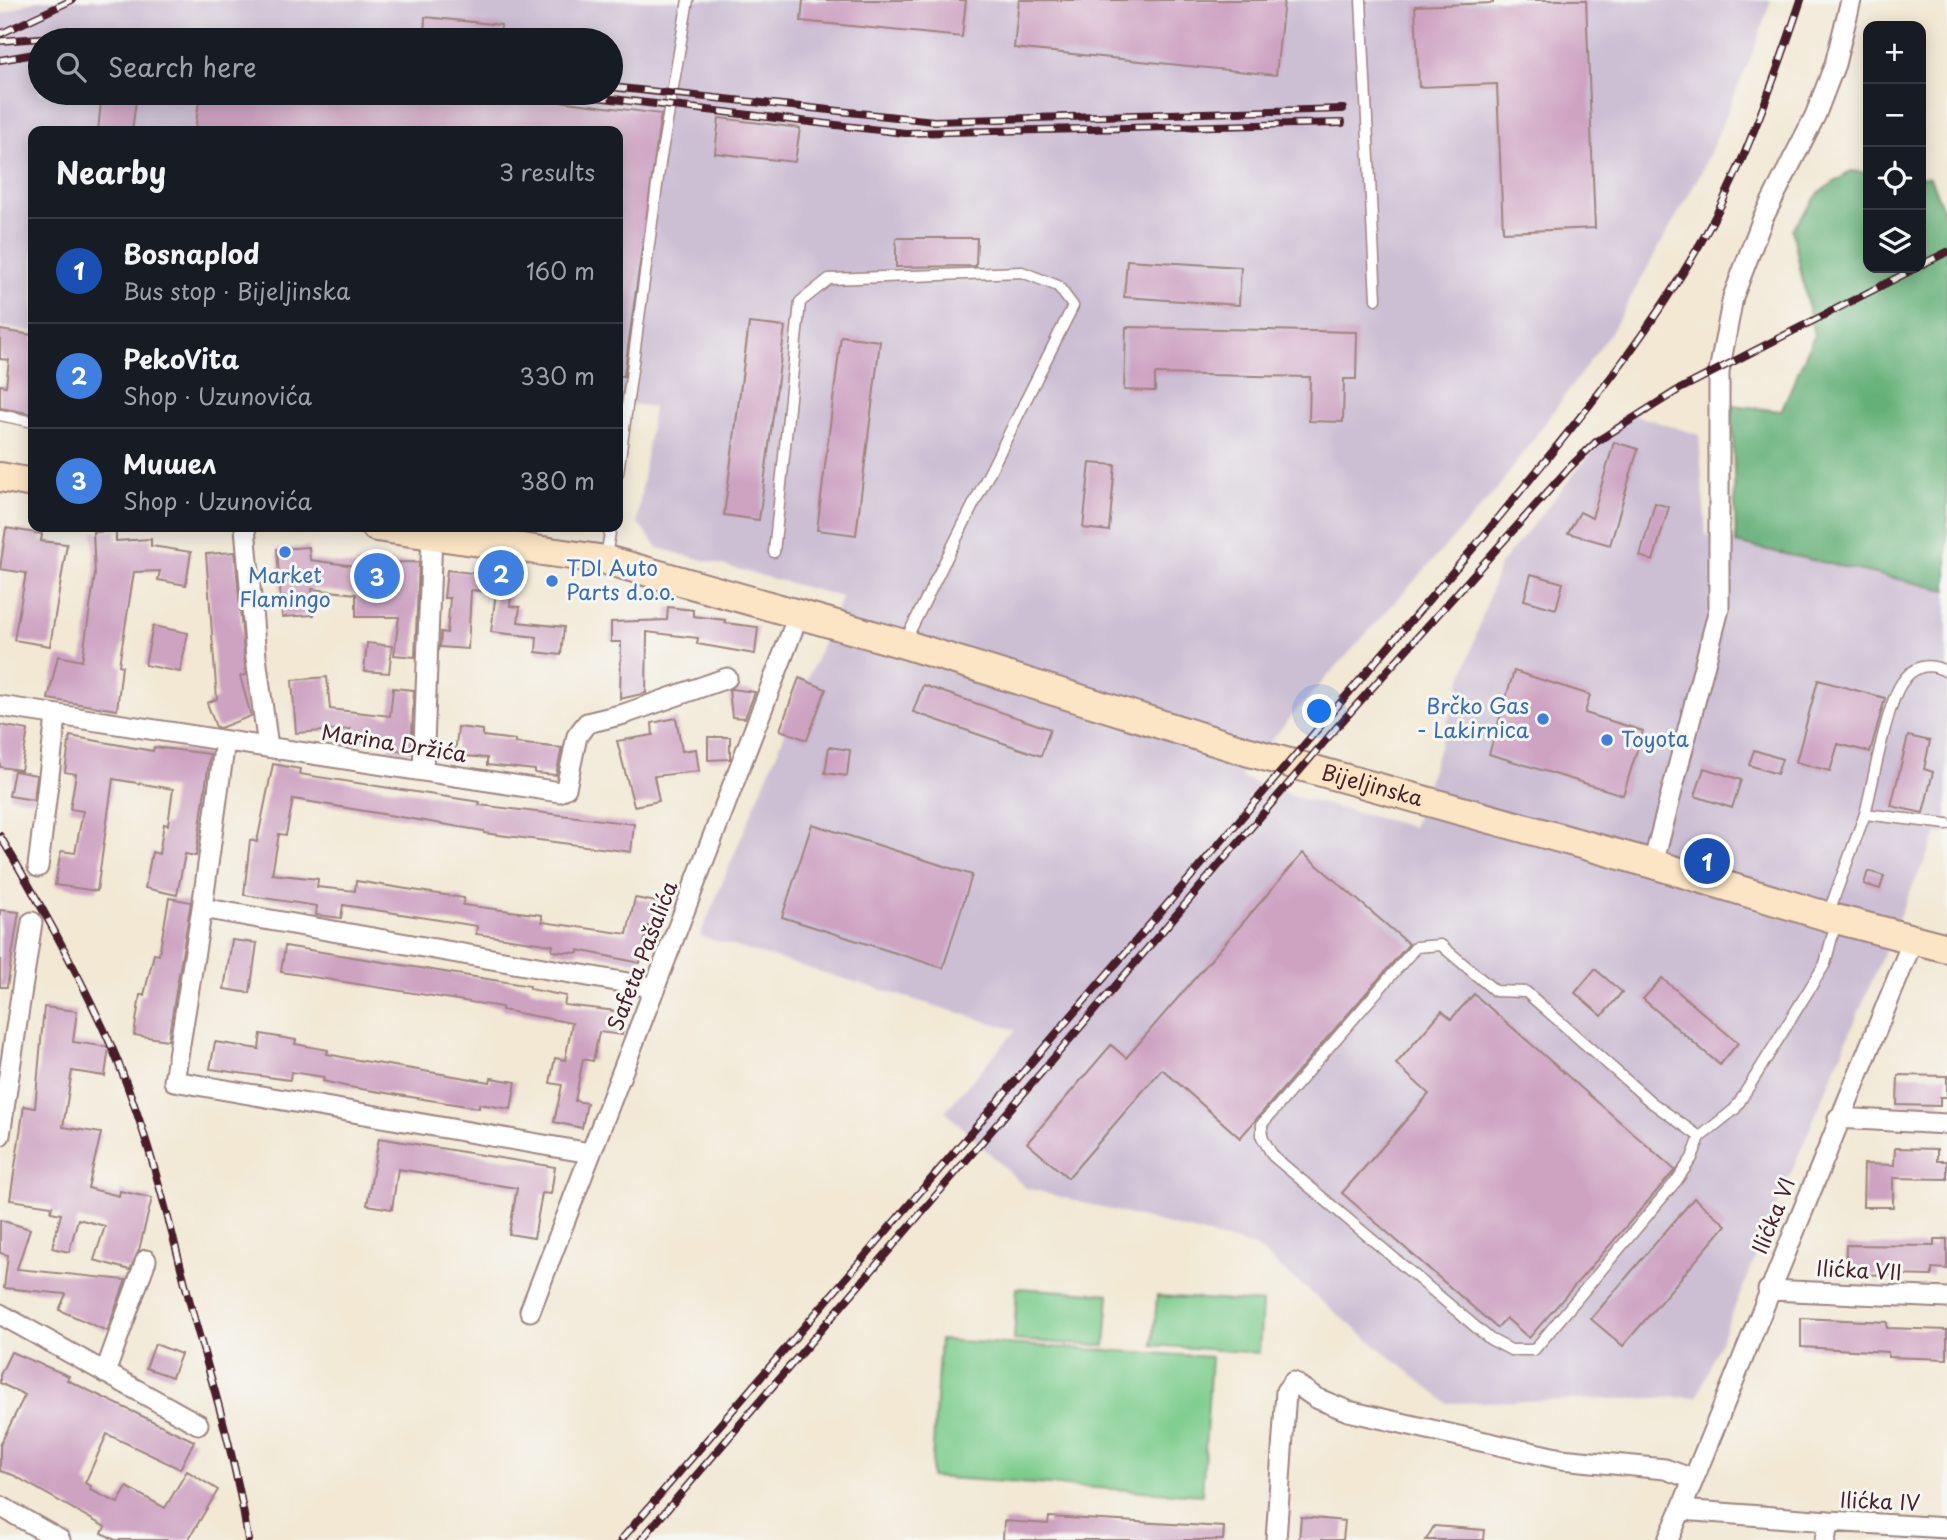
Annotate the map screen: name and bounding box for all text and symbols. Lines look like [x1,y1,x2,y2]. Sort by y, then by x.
map controls [1863,21,1926,273]
button: + [1863,21,1926,84]
search box [28,28,623,105]
text: Search here [108,47,257,86]
icon: search [52,48,90,86]
button: − [1863,84,1926,147]
button: locate [1863,147,1926,210]
text: Nearby [56,149,166,194]
text: 3 results [499,154,595,189]
button: layers [1863,210,1926,273]
text: Bosnaplod [123,234,259,273]
text: 1 [74,253,85,288]
text: 160 m [526,253,595,288]
text: Bus stop · Bijeljinska [123,273,350,308]
text: PekoVita [123,339,239,378]
text: 2 [71,358,87,393]
text: 330 m [519,358,595,393]
text: Shop · Uzunovića [123,378,312,413]
text: Мишел [123,444,217,483]
text: 3 [71,463,87,498]
text: 380 m [520,463,595,498]
text: Shop · Uzunovića [123,483,312,518]
marker: Market Flamingo [277,544,293,560]
pin: 2 [478,547,524,599]
pin: 3 [354,550,400,602]
place label: TDI Auto Parts d.o.o. [566,551,676,607]
place label: Market Flamingo [239,558,331,614]
marker: TDI Auto Parts d.o.o. [544,573,560,589]
place label: Brčko Gas - Lakirnica [1417,689,1530,745]
your location [1302,694,1336,728]
marker: Brčko Gas - Lakirnica [1535,711,1551,727]
street label: Marina Držića [319,715,470,769]
place label: Toyota [1621,722,1689,754]
marker: Toyota [1599,732,1615,748]
street label: Bijeljinska [1318,755,1427,813]
pin: 1 [1684,835,1730,887]
street label: Safeta Pašalića [598,875,685,1035]
street label: Ilićka VI [1742,1172,1802,1258]
street label: Ilićka VII [1815,1251,1903,1287]
street label: Ilićka IV [1839,1483,1921,1517]

